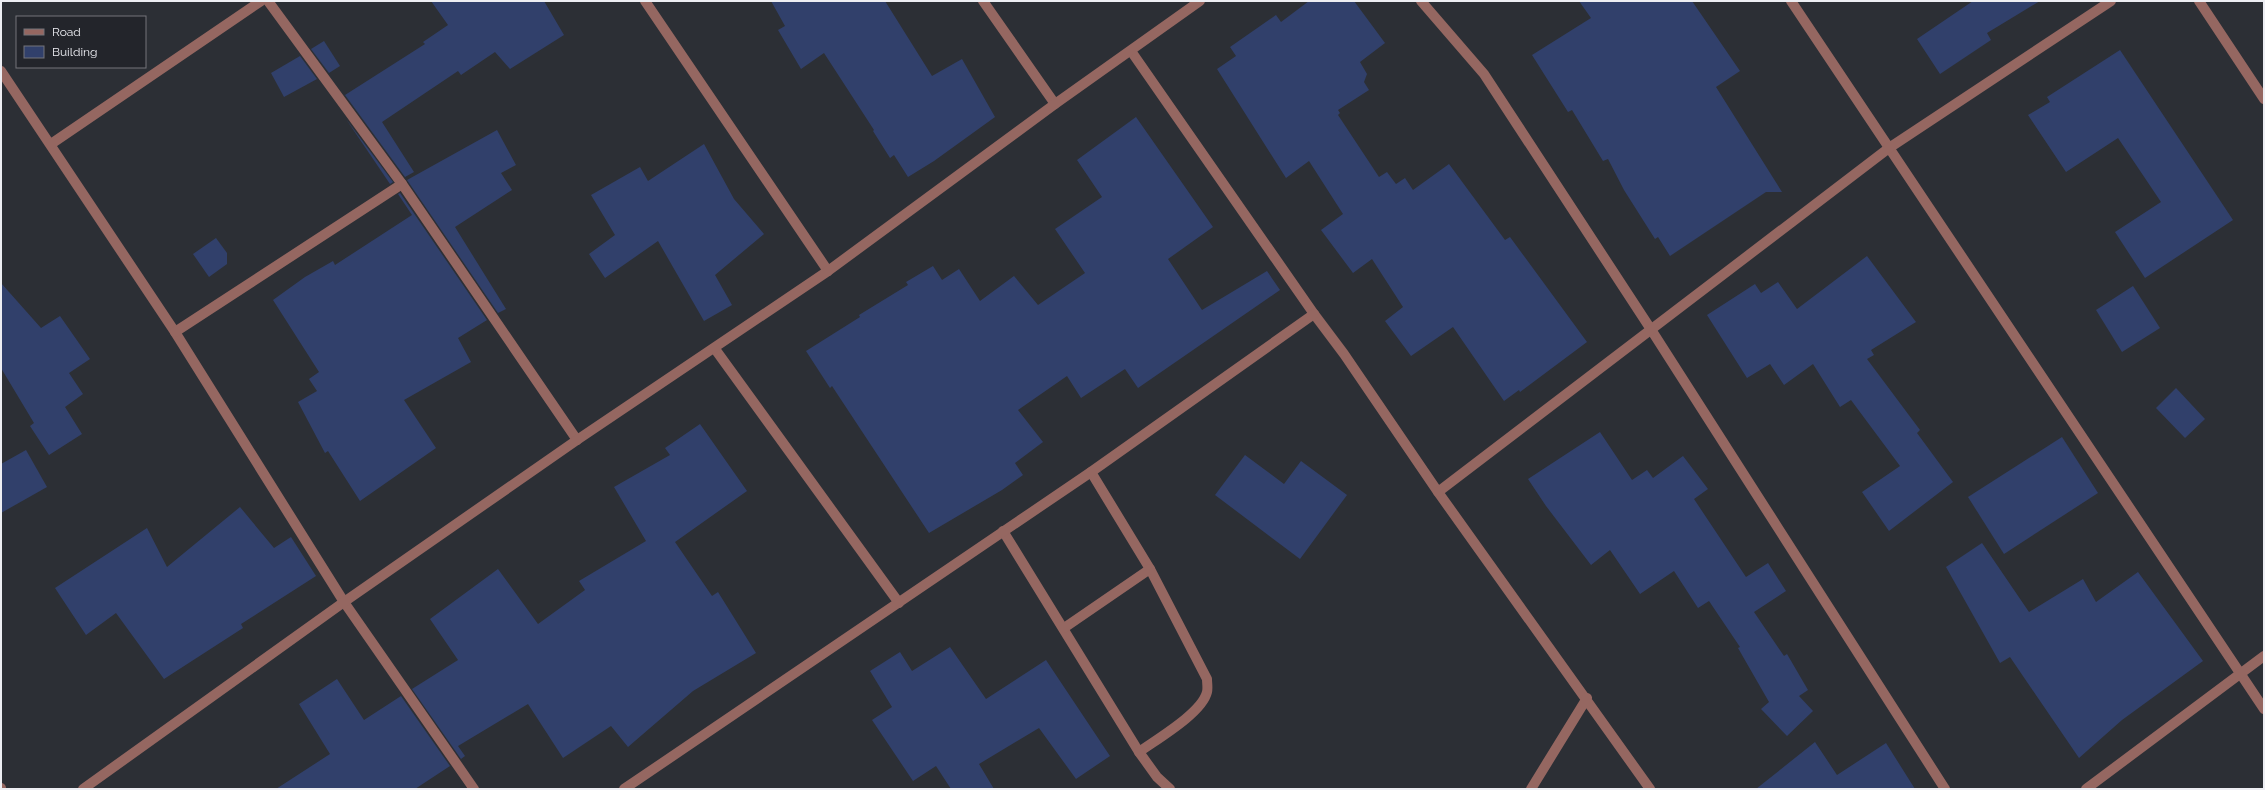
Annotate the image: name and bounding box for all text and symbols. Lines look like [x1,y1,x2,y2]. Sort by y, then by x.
legend [16,16,146,68]
text: Road [52,25,81,39]
text: Building [52,45,98,59]

